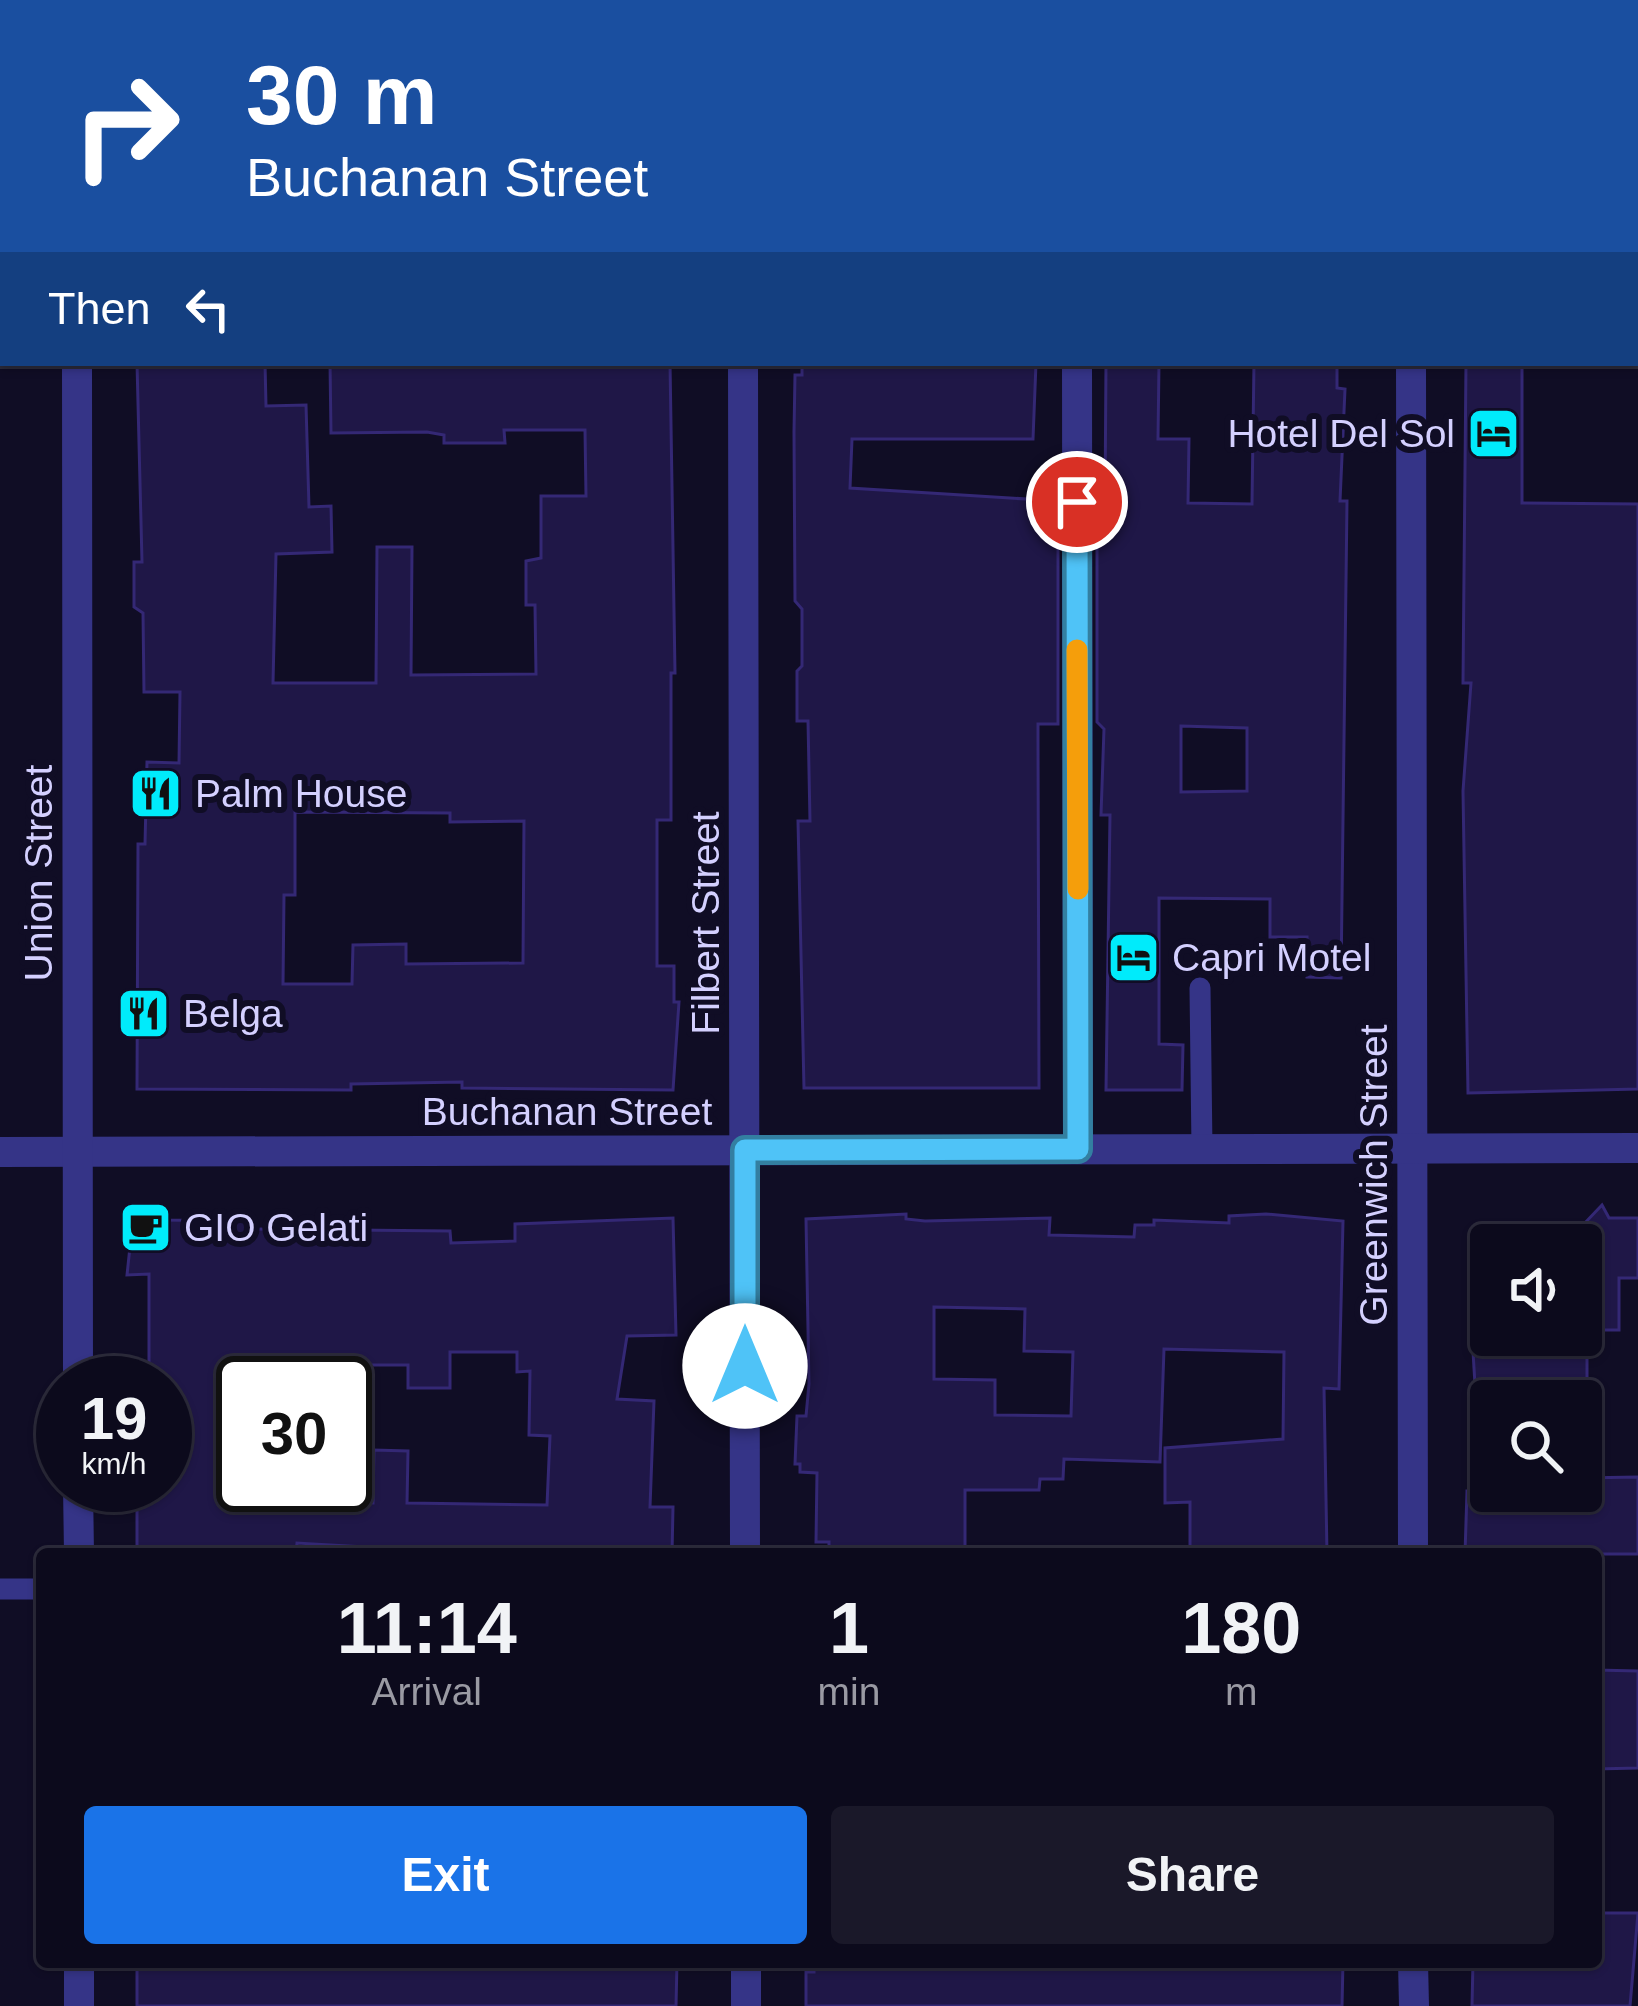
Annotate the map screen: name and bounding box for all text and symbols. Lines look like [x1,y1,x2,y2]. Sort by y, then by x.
icon: right [48,48,204,204]
text: 30 m [246,48,437,142]
text: Buchanan Street [246,147,648,207]
icon: left [175,276,241,342]
text: Then [48,283,151,334]
hotel icon: Hotel Del Sol [1466,405,1522,461]
place label: Hotel Del Sol [1227,412,1455,455]
pin [1026,451,1128,553]
icon: arrive [1044,469,1110,535]
street label: Union Street [17,764,60,981]
restaurant icon: Palm House [128,765,184,821]
place label: Palm House [195,772,407,815]
street label: Filbert Street [684,811,727,1035]
hotel icon: Capri Motel [1105,929,1161,985]
place label: Capri Motel [1172,936,1371,979]
restaurant icon: Belga [116,985,172,1041]
place label: Belga [183,992,283,1035]
street label: Greenwich Street [1352,1024,1395,1326]
street label: Buchanan Street [422,1090,712,1133]
cafe icon: GIO Gelati [117,1199,173,1255]
place label: GIO Gelati [184,1206,368,1249]
map controls [1470,1224,1602,1512]
button: sound [1470,1224,1602,1356]
position arrow [682,1303,808,1429]
speed limit sign: 30 [216,1356,372,1512]
button: search [1470,1380,1602,1512]
text: 19 [81,1385,147,1452]
text: km/h [81,1447,147,1480]
text: 11:14 [337,1588,517,1668]
text: 1 [829,1588,869,1668]
text: 180 [1181,1588,1301,1668]
text: Arrival [372,1670,482,1713]
text: min [818,1670,880,1713]
text: m [1225,1670,1257,1713]
button: Exit [84,1806,807,1944]
button: Share [831,1806,1554,1944]

